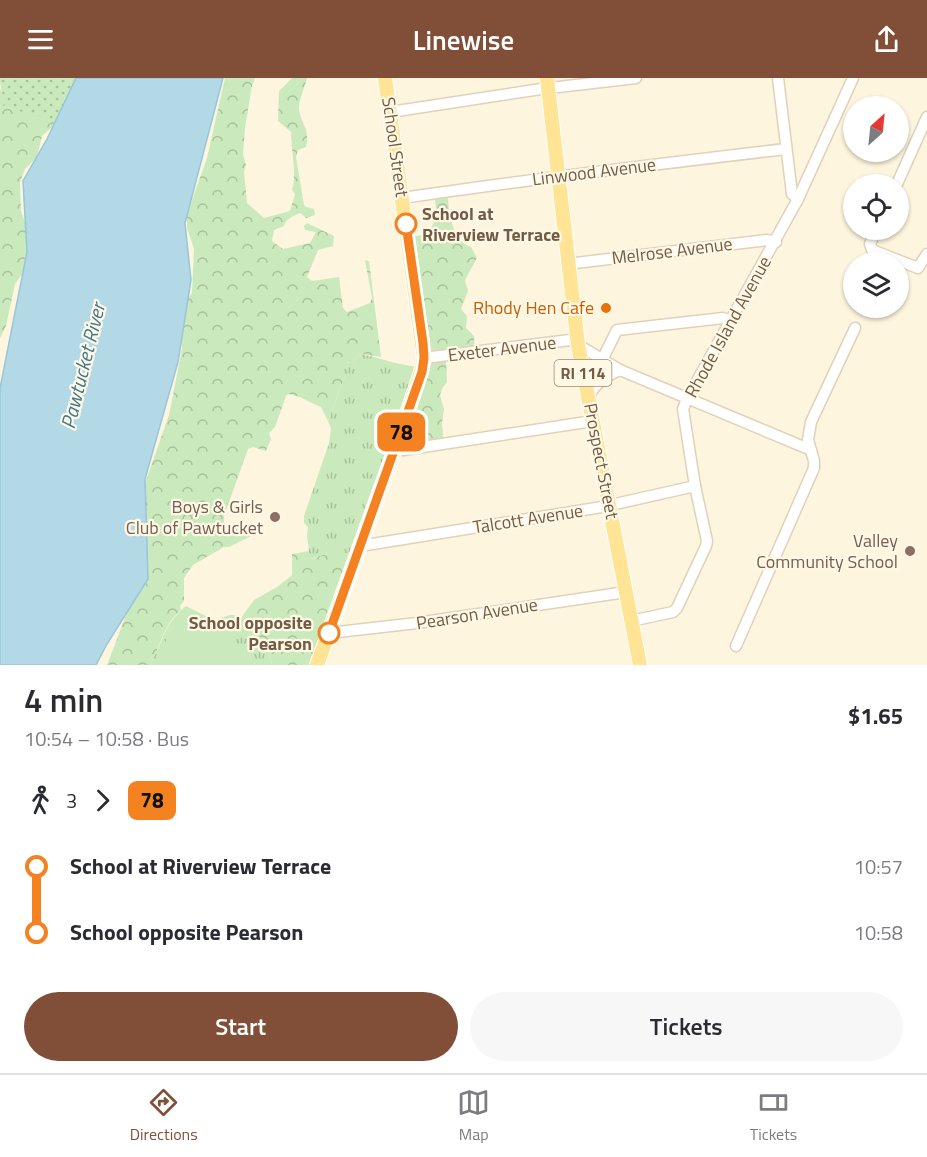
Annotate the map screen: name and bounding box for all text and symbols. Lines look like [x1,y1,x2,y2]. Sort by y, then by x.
text: Linewise [413,19,514,60]
icon: menu [24,23,57,56]
icon: share [870,23,903,56]
street label: School Street [375,95,416,199]
north arrow [843,96,909,162]
map controls [843,96,909,318]
street label: Linwood Avenue [530,151,657,192]
button: locate [843,174,909,240]
place label: School at Riverview Terrace [422,200,560,248]
marker: School at Riverview Terrace [395,213,417,235]
street label: Melrose Avenue [610,230,734,271]
street label: Rhode Island Avenue [677,251,778,403]
button: layers [843,252,909,318]
place label: Rhody Hen Cafe [473,294,594,321]
water label: Pawtucket River [52,297,114,432]
marker: Rhody Hen Cafe [599,301,613,315]
street label: Exeter Avenue [446,328,558,369]
road number: RI 114 [554,360,612,386]
street label: Prospect Street [577,401,626,522]
line badge: 78 [374,412,428,452]
text: 78 [389,416,413,448]
place label: Boys & Girls Club of Pawtucket [126,493,264,541]
street label: Talcott Avenue [471,496,585,541]
marker: Boys & Girls Club of Pawtucket [268,510,282,524]
place label: Valley Community School [756,527,898,575]
marker: Valley Community School [903,544,917,558]
street label: Pearson Avenue [414,591,540,636]
place label: School opposite Pearson [189,609,312,657]
marker: School opposite Pearson [318,622,340,644]
text: 4 min [24,675,103,725]
text: $1.65 [848,699,903,733]
text: 10:54 – 10:58 · Bus [24,723,189,754]
icon: walk [24,784,57,817]
icon: forward [86,784,119,817]
text: 78 [140,784,164,816]
text: 3 [66,785,77,816]
text: School at Riverview Terrace [70,849,331,883]
text: 10:57 [854,851,903,882]
text: School opposite Pearson [70,915,303,949]
text: 10:58 [854,917,903,948]
button: Start [24,992,458,1061]
button: Tickets [470,992,903,1061]
tab: Directions [130,1086,198,1146]
tab: Map [457,1086,490,1146]
tab: Tickets [750,1086,797,1146]

